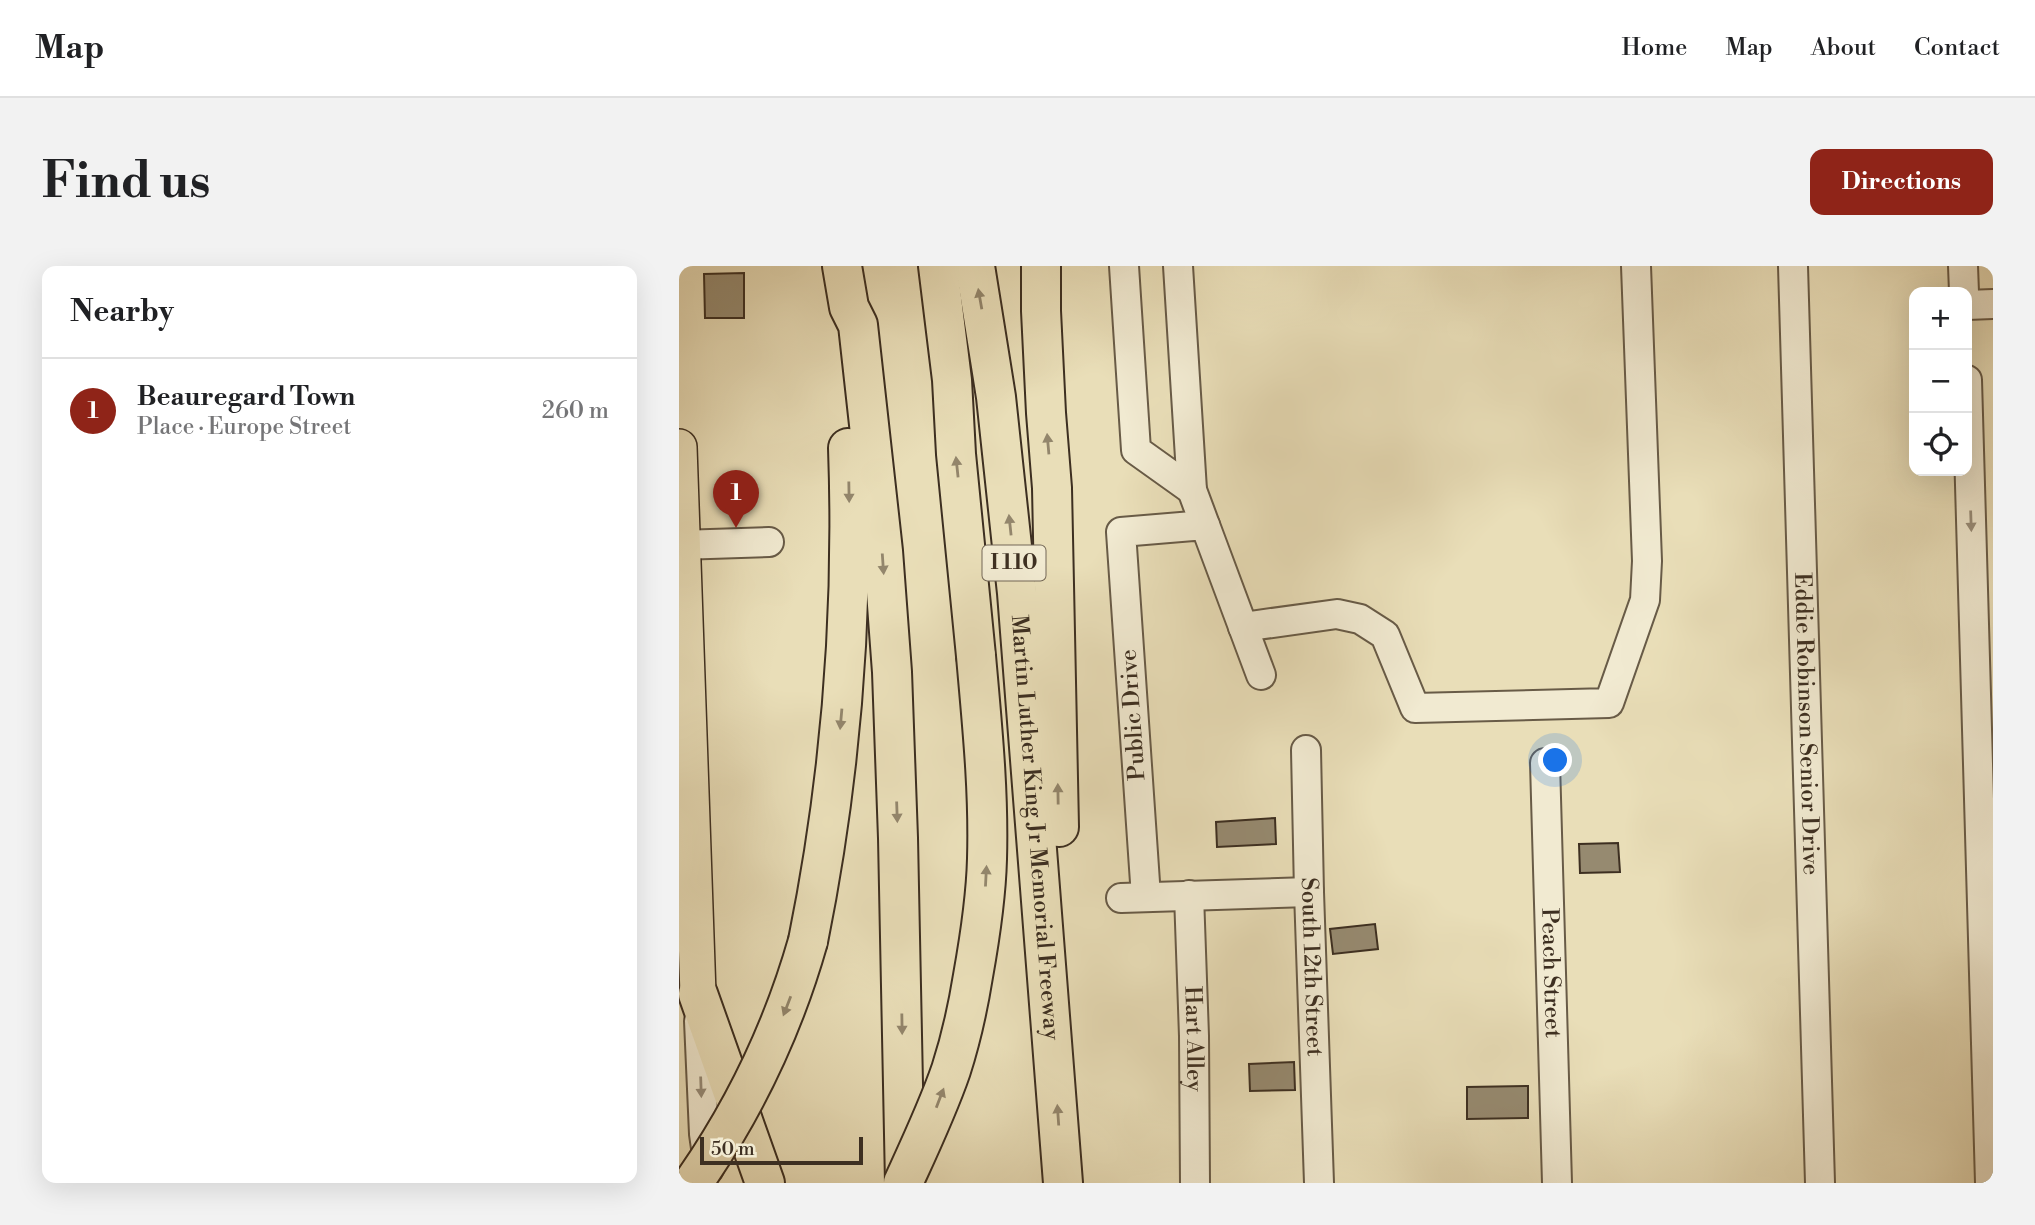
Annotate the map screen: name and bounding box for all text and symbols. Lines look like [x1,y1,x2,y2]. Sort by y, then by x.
text: Map [35,28,104,69]
text: Home [1622,33,1687,63]
text: Map [1725,33,1773,63]
text: About [1811,33,1876,63]
text: Contact [1914,33,2000,63]
button: Directions [1810,149,1993,215]
text: Find us [42,152,211,213]
map controls [1909,287,1972,476]
button: + [1909,287,1972,350]
one-way arrow [974,288,985,310]
text: Nearby [70,293,174,331]
button: − [1909,350,1972,413]
text: Beauregard Town [137,381,355,413]
text: 1 [87,397,99,425]
text: 260 m [542,397,609,425]
text: Place · Europe Street [137,413,351,441]
button: locate [1909,413,1972,476]
one-way arrow [1042,433,1053,455]
one-way arrow [951,455,962,477]
pin: 1 [713,470,759,528]
one-way arrow [844,481,855,503]
one-way arrow [1966,511,1977,533]
one-way arrow [1004,514,1015,536]
road number: I 110 [983,546,1045,580]
one-way arrow [878,553,889,575]
street label: Eddie Robinson Senior Drive [1788,572,1825,876]
street label: Martin Luther King Jr Memorial Freeway [1005,614,1066,1042]
street label: Public Drive [1114,648,1152,782]
one-way arrow [835,709,846,731]
your location [1538,743,1572,777]
one-way arrow [1053,783,1064,805]
one-way arrow [891,801,902,823]
one-way arrow [980,865,991,887]
street label: South 12th Street [1295,877,1329,1057]
street label: Peach Street [1535,908,1567,1038]
street label: Hart Alley [1178,986,1208,1093]
one-way arrow [782,995,793,1016]
one-way arrow [896,1014,908,1036]
one-way arrow [696,1076,707,1098]
one-way arrow [935,1087,946,1108]
one-way arrow [1052,1104,1063,1126]
scale bar [700,1134,863,1166]
text: 50 m [711,1137,755,1161]

